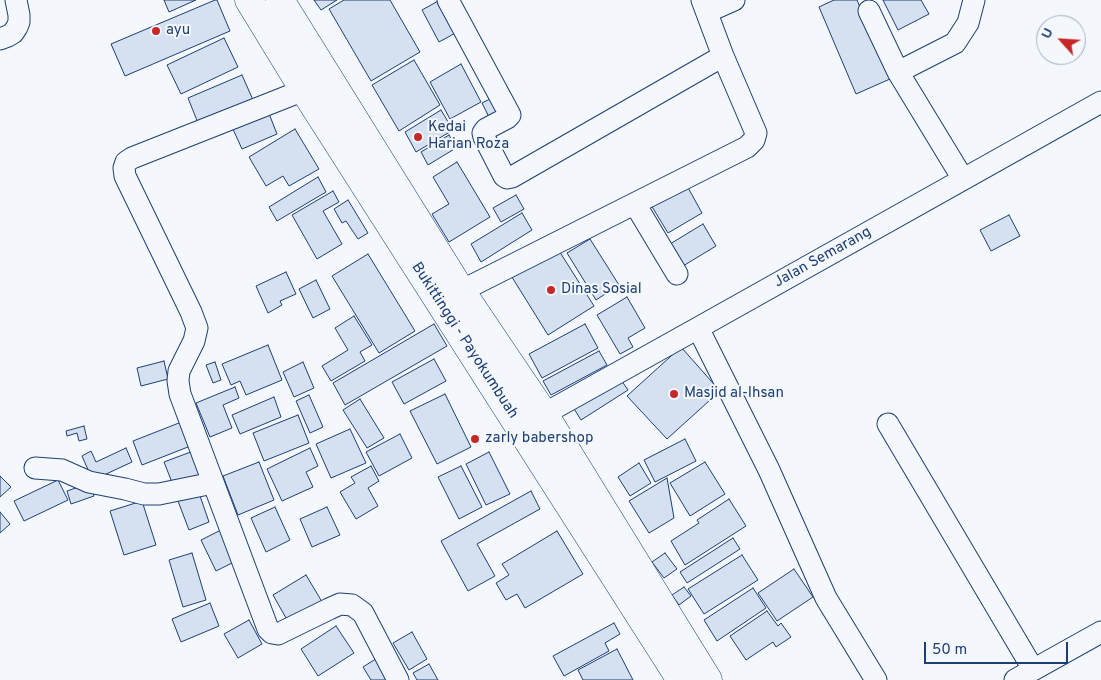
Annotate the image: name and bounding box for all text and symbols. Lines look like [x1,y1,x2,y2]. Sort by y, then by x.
north arrow [1036,15,1086,65]
place label: ayu [166,22,190,40]
marker: ayu [150,25,162,37]
text: U [1038,25,1058,42]
place label: Kedai Harian Roza [428,119,509,154]
marker: Kedai Harian Roza [412,131,424,143]
street label: Jalan Semarang [771,224,875,292]
street label: Bukittinggi - Payokumbuah [407,260,521,422]
place label: Dinas Sosial [561,281,642,299]
marker: Dinas Sosial [545,284,557,296]
place label: Masjid al-Ihsan [684,385,784,403]
marker: Masjid al-Ihsan [668,388,680,400]
place label: zarly babershop [485,430,593,448]
marker: zarly babershop [469,433,481,445]
scale bar [926,632,1070,664]
text: 50 m [932,641,967,660]

